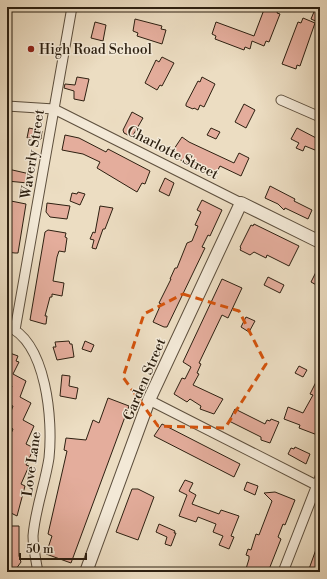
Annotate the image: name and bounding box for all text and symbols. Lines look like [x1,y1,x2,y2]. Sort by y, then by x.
place label: High Road School [39,41,152,59]
marker: High Road School [26,44,36,54]
street label: Waverly Street [17,108,49,201]
street label: Charlotte Street [124,122,221,184]
street label: Garden Street [120,336,170,423]
street label: Love Lane [19,431,45,498]
scale bar [20,535,86,561]
text: 50 m [26,542,54,557]

